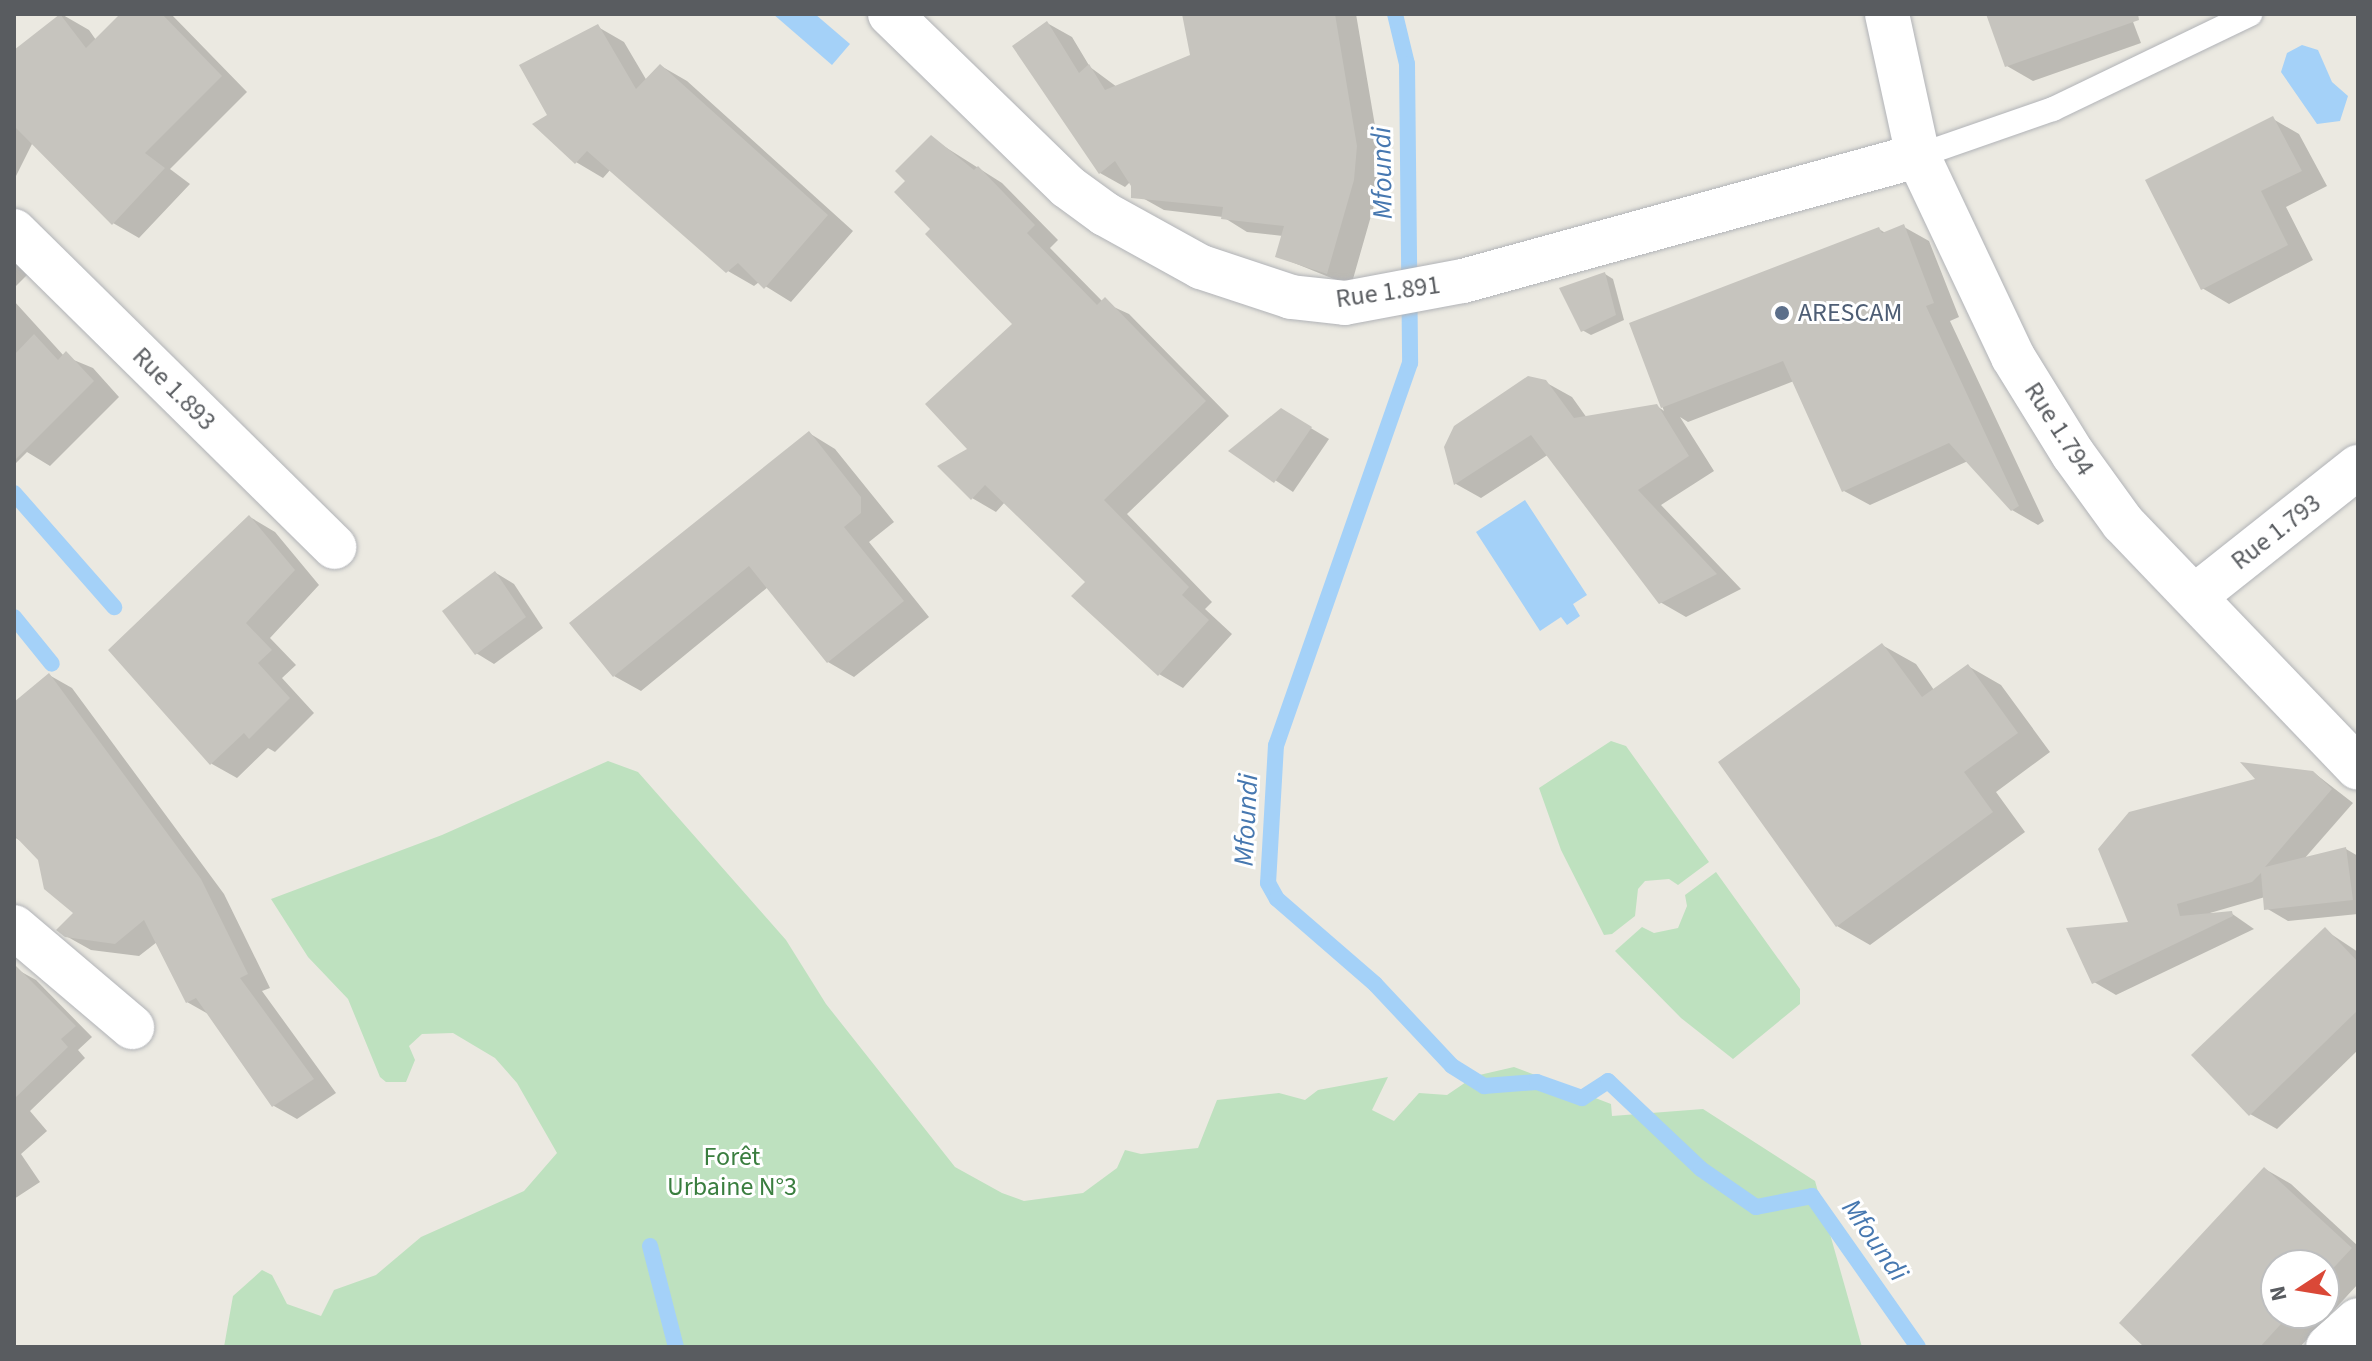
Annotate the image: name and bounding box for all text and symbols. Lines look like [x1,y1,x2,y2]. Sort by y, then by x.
water label: Mfoundi [1364,126,1400,220]
street label: Rue 1.891 [1334,269,1442,315]
place label: ARESCAM [1798,297,1902,329]
marker: ARESCAM [1773,304,1791,322]
street label: Rue 1.893 [126,341,222,437]
street label: Rue 1.794 [2017,376,2101,482]
street label: Rue 1.793 [2225,487,2327,577]
water label: Mfoundi [1227,773,1265,867]
park label: Forêt Urbaine N°3 [667,1141,797,1202]
water label: Mfoundi [1835,1192,1915,1288]
north arrow [2260,1249,2340,1329]
text: N [2261,1283,2296,1304]

